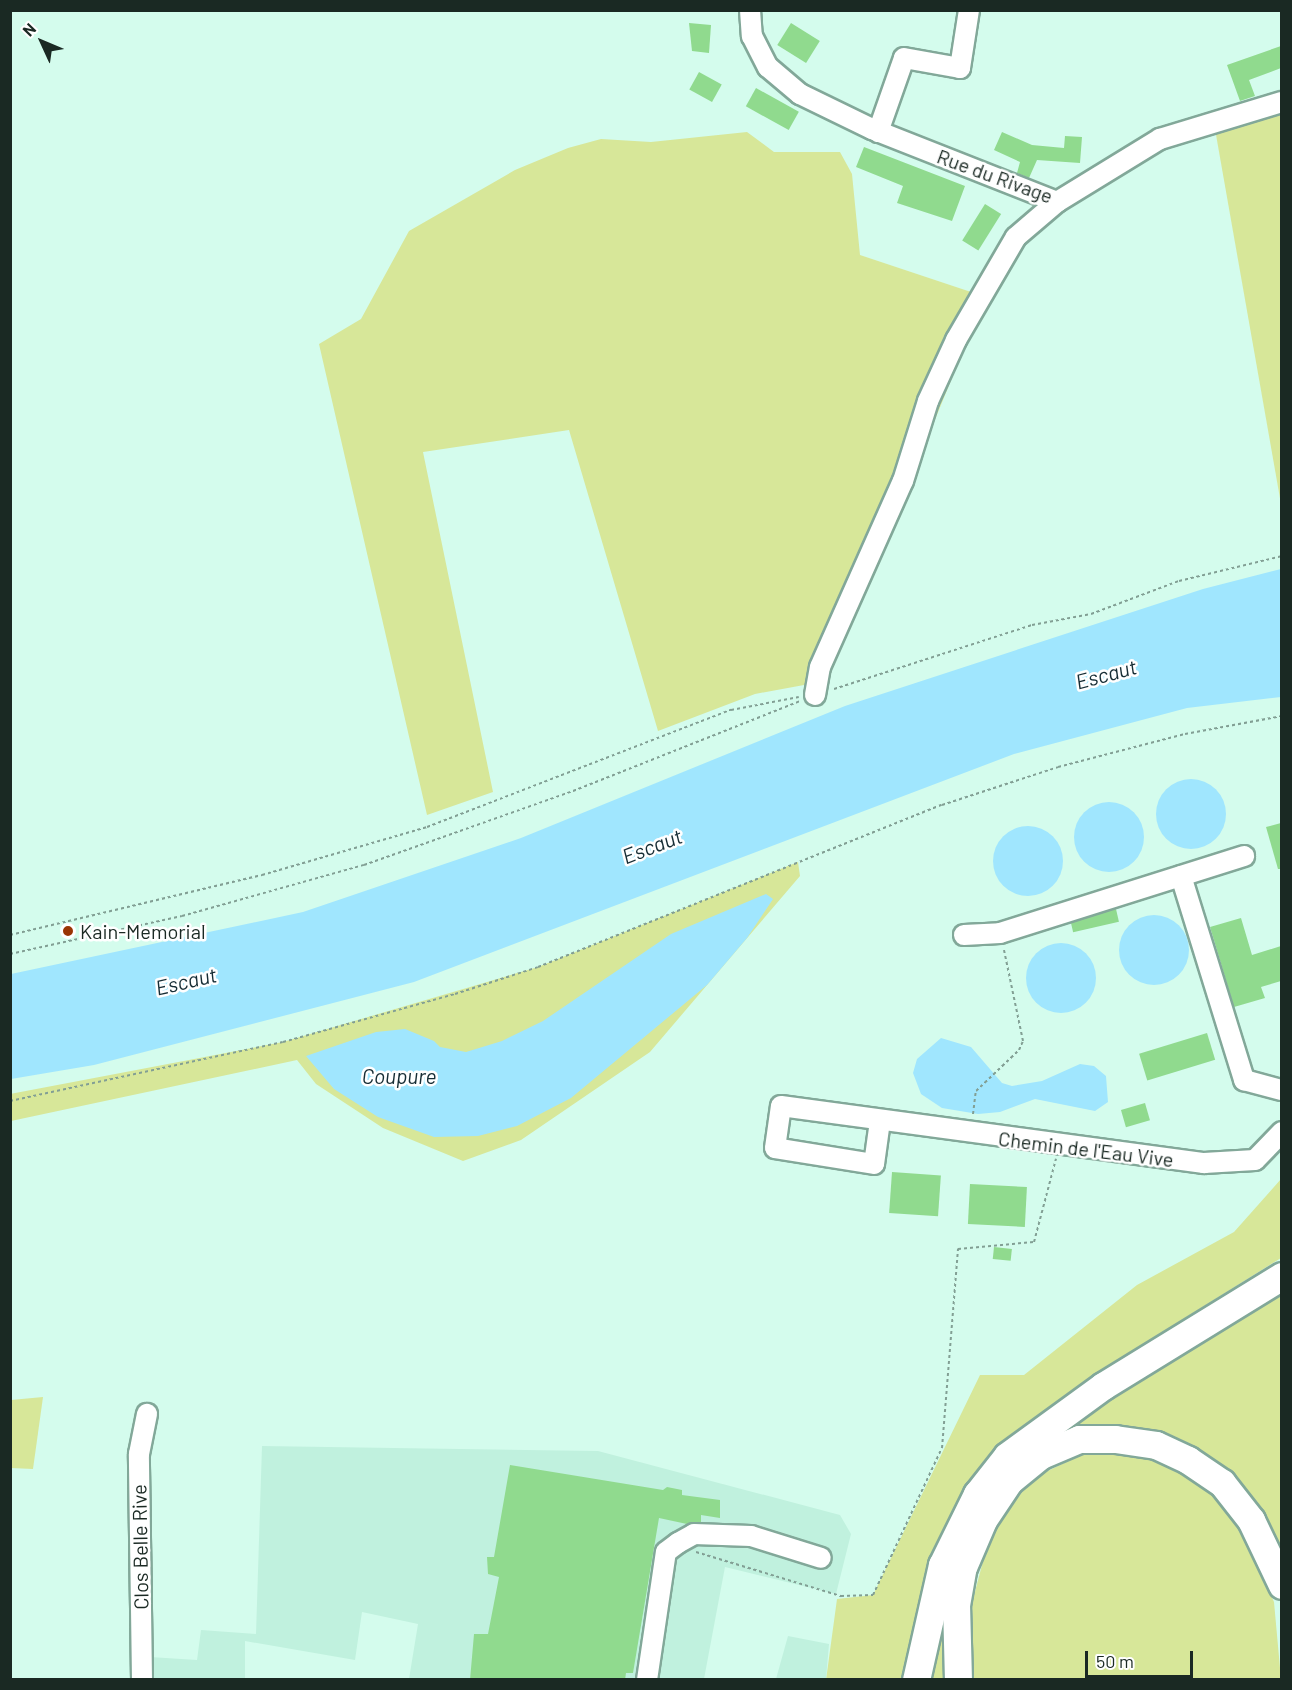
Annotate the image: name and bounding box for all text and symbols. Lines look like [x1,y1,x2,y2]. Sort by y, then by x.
north arrow [12,12,72,72]
text: N [18,19,39,40]
street label: Rue du Rivage [934,144,1056,208]
water label: Escaut [1073,654,1139,694]
water label: Escaut [618,823,686,869]
place label: Kain-Memorial [80,919,206,943]
marker: Kain-Memorial [61,924,75,938]
water label: Escaut [153,962,219,1000]
water label: Coupure [362,1063,436,1089]
street label: Chemin de l'Eau Vive [997,1126,1175,1172]
street label: Clos Belle Rive [127,1484,153,1610]
scale bar [1088,1639,1196,1677]
text: 50 m [1096,1650,1134,1672]

